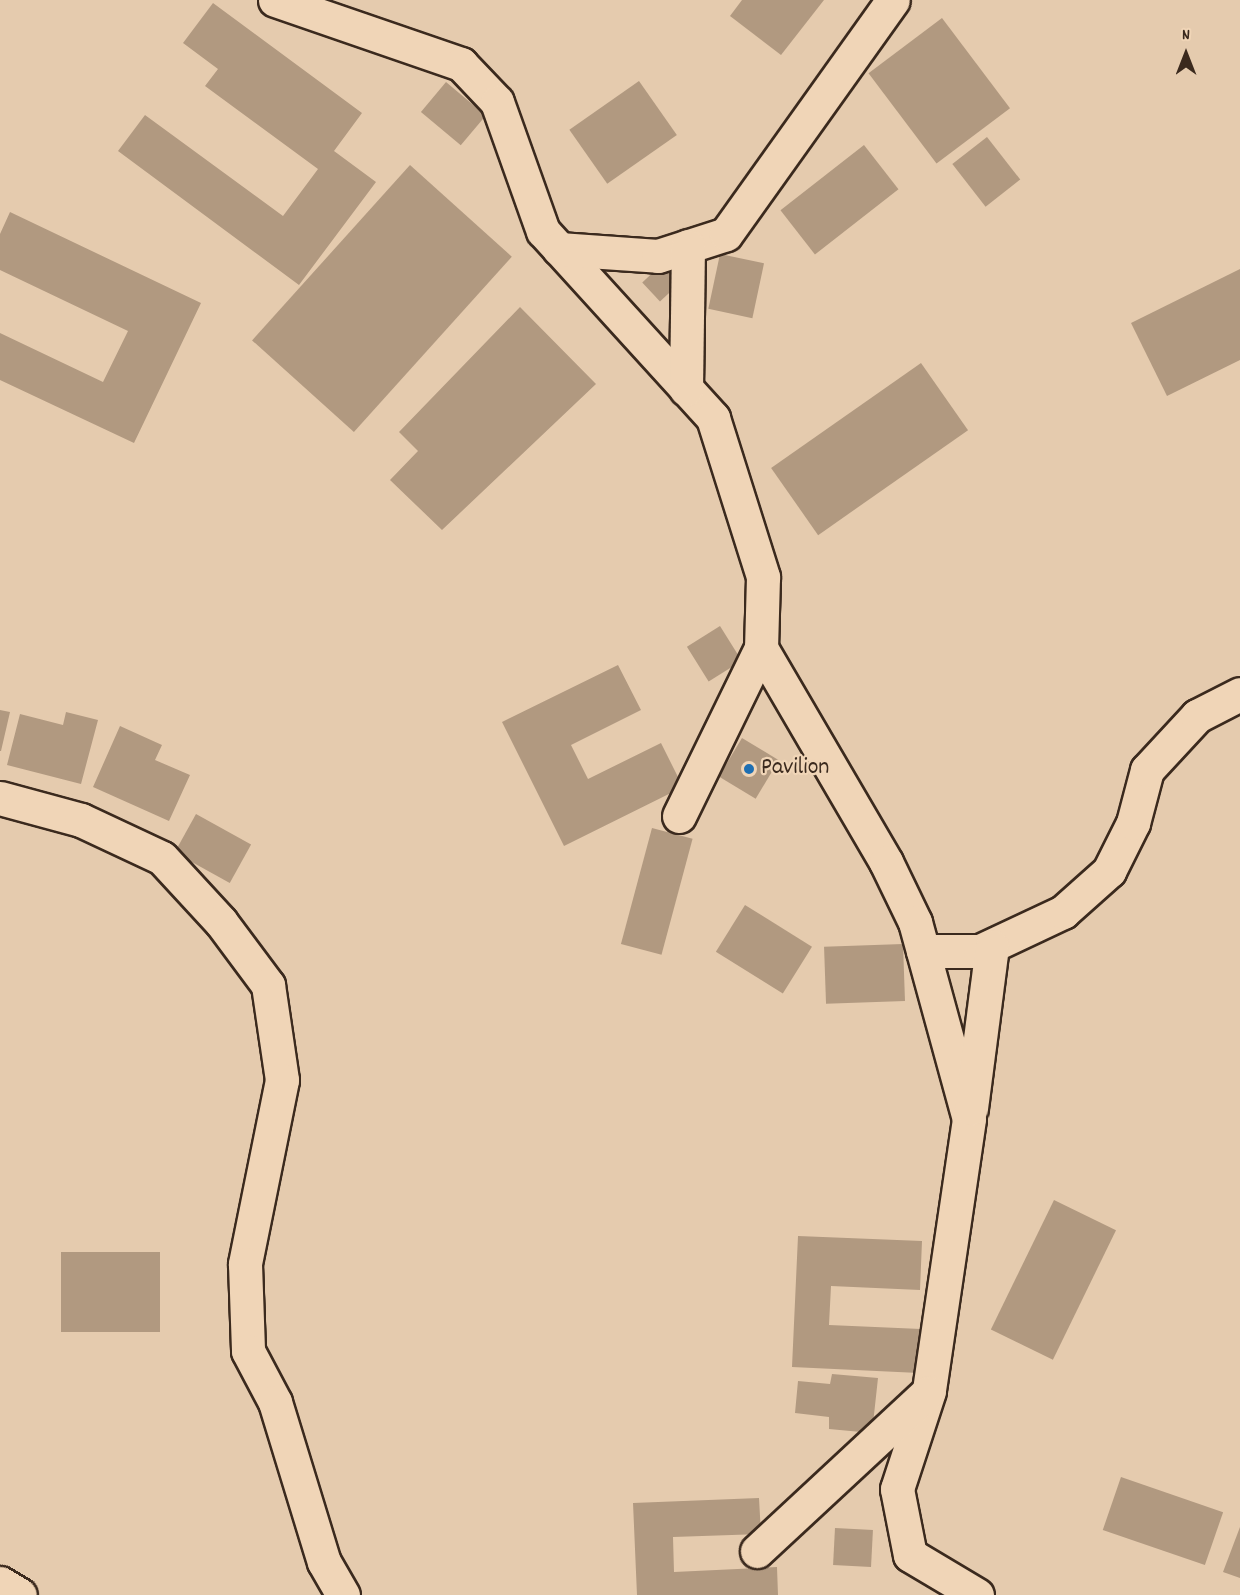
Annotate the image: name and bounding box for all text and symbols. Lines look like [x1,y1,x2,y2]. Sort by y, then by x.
north arrow [1156,24,1216,84]
text: N [1182,24,1190,47]
place label: Pavilion [761,755,829,783]
marker: Pavilion [742,762,756,776]

